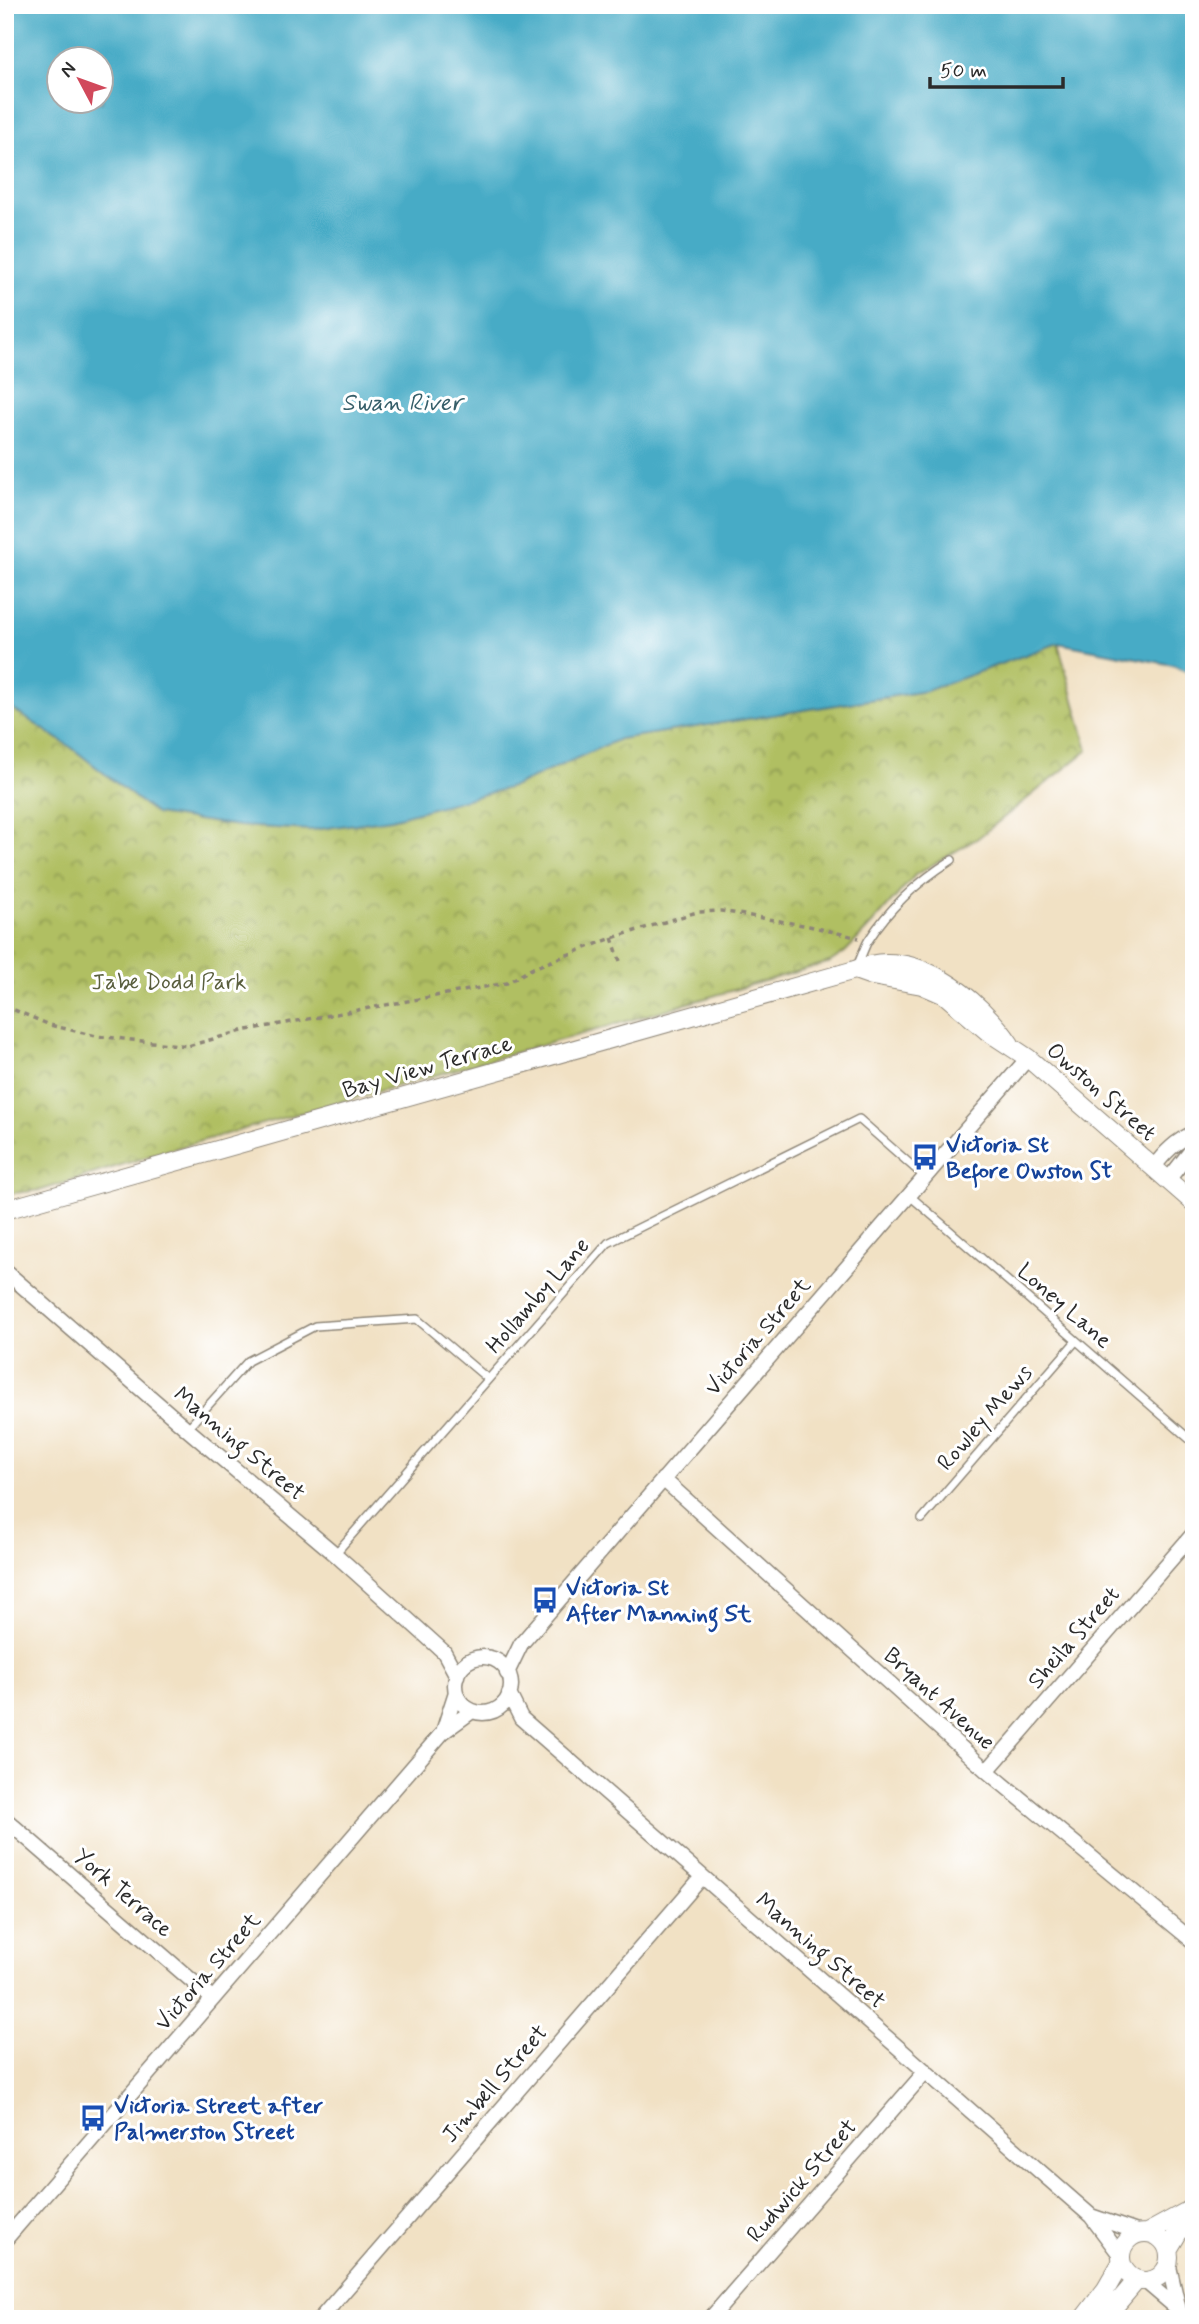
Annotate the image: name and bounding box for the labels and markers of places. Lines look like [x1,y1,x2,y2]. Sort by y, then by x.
place label: Victoria St Before Owston St [946,1131,1112,1188]
bus stop icon: Victoria St Before Owston St [910,1142,940,1172]
place label: Victoria St After Manning St [566,1574,752,1633]
bus stop icon: Victoria St After Manning St [530,1585,560,1615]
place label: Victoria Street after Palmerston Street [114,2092,324,2148]
bus stop icon: Victoria Street after Palmerston Street [78,2103,108,2133]

